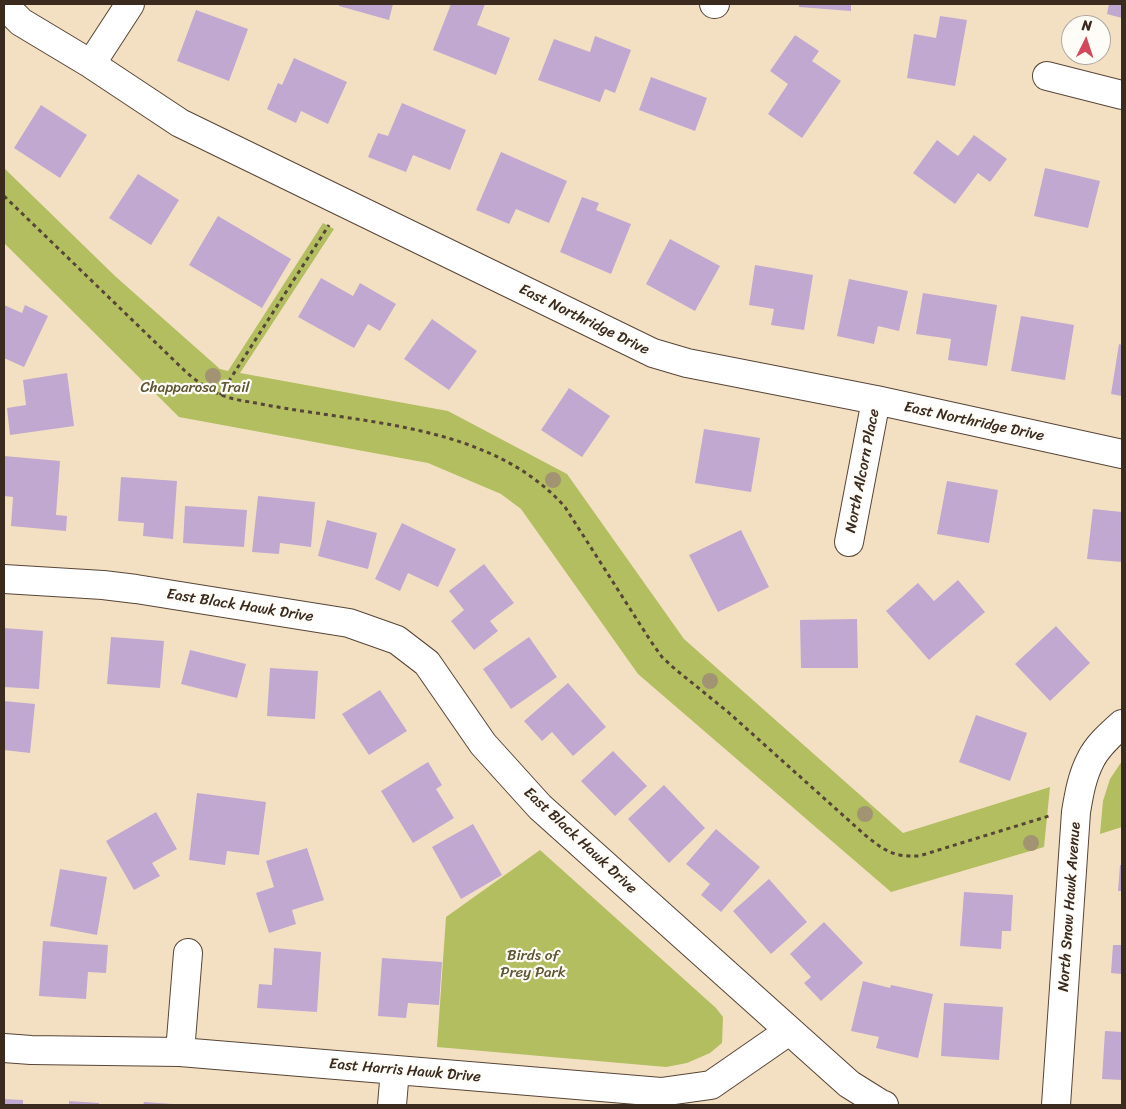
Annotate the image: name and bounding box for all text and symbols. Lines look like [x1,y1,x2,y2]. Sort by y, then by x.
text: N [1081,13,1093,38]
north arrow [1061,15,1111,65]
street label: East Northridge Drive [516,281,652,359]
park label: Chapparosa Trail [140,379,250,397]
street label: East Northridge Drive [902,398,1046,446]
street label: North Alcorn Place [842,407,884,535]
street label: East Black Hawk Drive [165,586,315,626]
street label: East Black Hawk Drive [520,784,640,898]
street label: North Snow Hawk Avenue [1055,822,1085,992]
park label: Birds of Prey Park [500,947,566,982]
street label: East Harris Hawk Drive [328,1055,482,1087]

